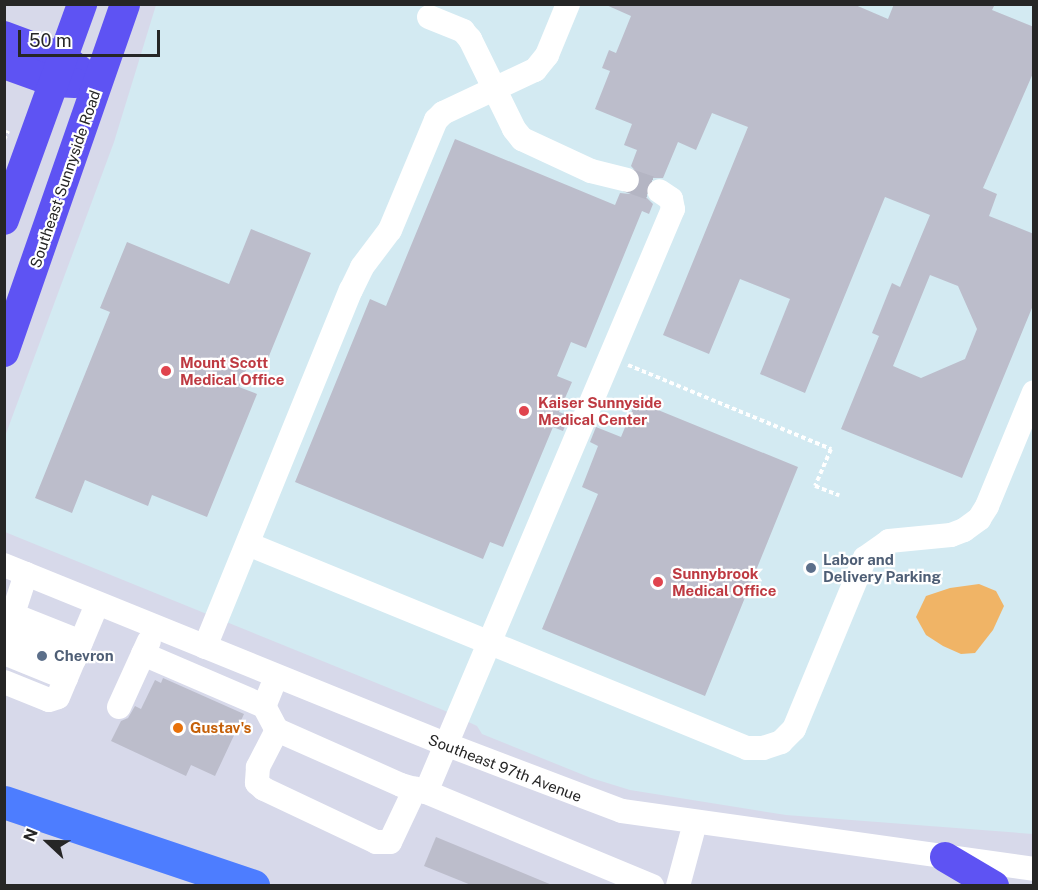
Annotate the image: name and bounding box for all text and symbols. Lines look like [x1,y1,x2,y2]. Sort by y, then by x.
scale bar [21,18,164,56]
text: 50 m [29,30,72,51]
street label: Southeast Sunnyside Road [26,88,104,270]
place label: Mount Scott Medical Office [180,353,284,388]
marker: Mount Scott Medical Office [157,362,175,380]
place label: Kaiser Sunnyside Medical Center [538,393,662,428]
marker: Kaiser Sunnyside Medical Center [515,402,533,420]
place label: Labor and Delivery Parking [823,550,941,585]
marker: Labor and Delivery Parking [804,561,818,575]
place label: Sunnybrook Medical Office [672,564,776,599]
marker: Sunnybrook Medical Office [649,573,667,591]
place label: Chevron [54,647,114,665]
marker: Chevron [35,649,49,663]
place label: Gustav's [190,719,251,737]
marker: Gustav's [171,721,185,735]
street label: Southeast 97th Avenue [426,730,584,806]
north arrow [18,812,78,872]
text: N [20,826,42,844]

